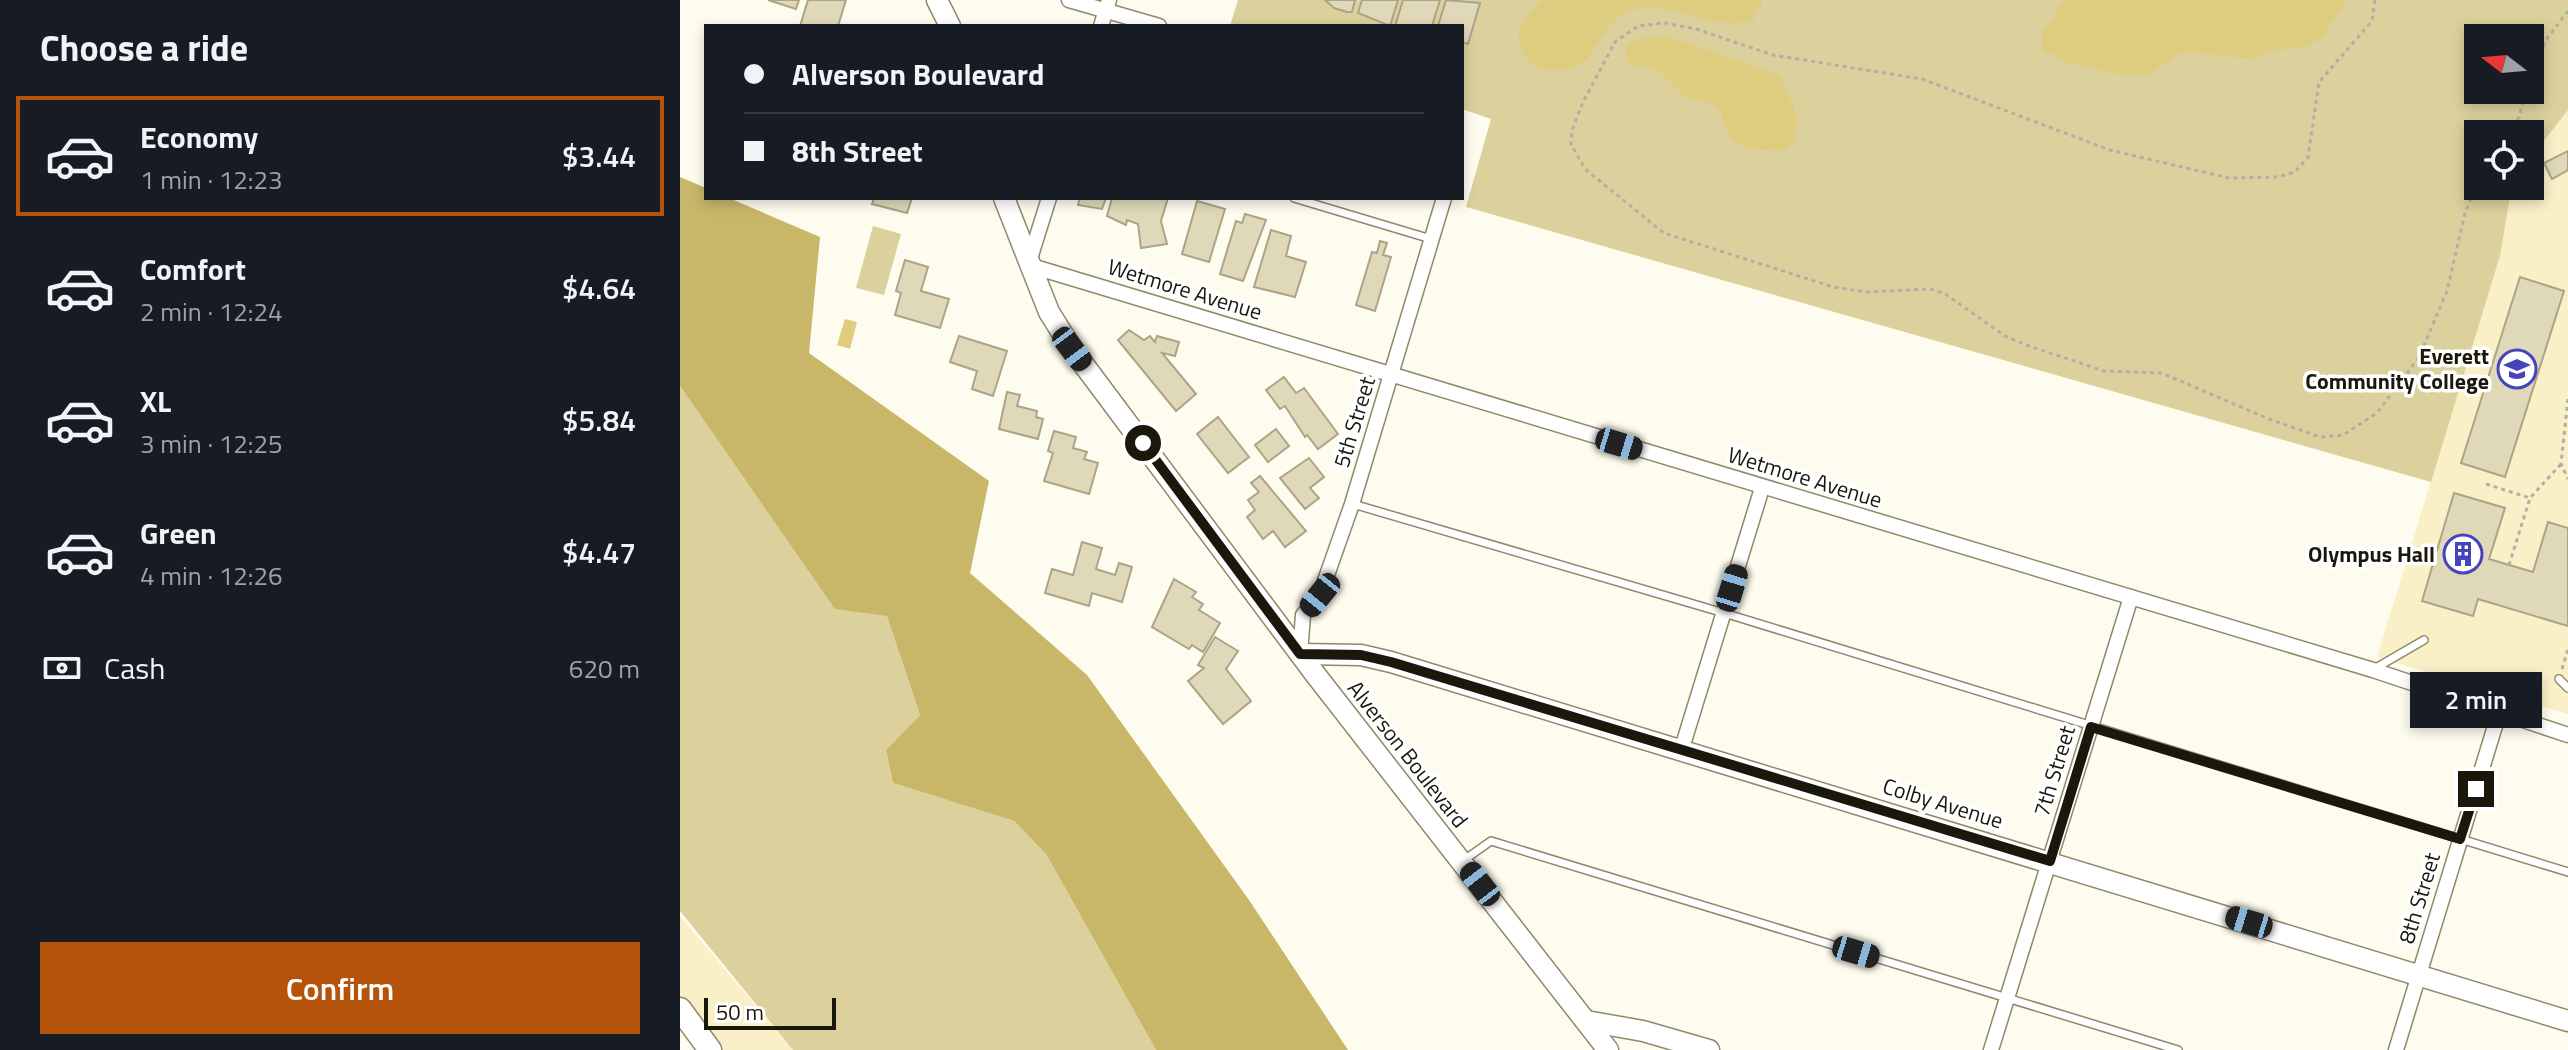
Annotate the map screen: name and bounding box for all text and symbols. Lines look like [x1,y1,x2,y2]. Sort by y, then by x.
text: Choose a ride [40,20,248,75]
north arrow [2464,24,2544,104]
map controls [2464,24,2544,200]
text: Alverson Boulevard [792,51,1044,97]
text: Economy [140,114,258,160]
icon: car [44,120,116,192]
button: locate [2464,120,2544,200]
text: 8th Street [792,128,923,174]
text: $3.44 [562,133,636,179]
text: 1 min · 12:23 [140,160,283,199]
text: Comfort [140,246,246,292]
street label: Wetmore Avenue [1104,249,1266,329]
icon: car [44,252,116,324]
text: $4.64 [562,265,636,311]
text: 2 min · 12:24 [140,292,283,331]
car [1048,323,1096,375]
place label: Everett Community College [2305,339,2489,398]
school or university icon: Everett Community College [2496,348,2538,390]
street label: 5th Street [1324,372,1384,472]
text: XL [140,378,171,424]
icon: car [44,384,116,456]
text: $5.84 [562,397,636,443]
text: 3 min · 12:25 [140,424,283,463]
route start [1125,425,1161,461]
car [1593,426,1645,462]
street label: Wetmore Avenue [1724,437,1886,517]
text: Green [140,510,217,556]
icon: car [44,516,116,588]
text: $4.47 [562,529,636,575]
building icon: Olympus Hall [2442,533,2484,575]
place label: Olympus Hall [2308,537,2435,571]
text: 4 min · 12:26 [140,556,283,595]
car [1714,562,1750,614]
car [1296,569,1344,621]
text: Cash [104,645,165,691]
icon: cash [40,646,84,690]
text: 620 m [569,649,640,688]
street label: Alverson Boulevard [1339,673,1477,835]
callout: 2 min [2410,673,2542,729]
text: 2 min [2445,680,2507,719]
street label: 7th Street [2024,721,2084,821]
street label: Colby Avenue [1879,769,2007,837]
route end [2458,771,2494,807]
street label: 8th Street [2389,848,2449,948]
car [1456,858,1504,910]
car [2223,904,2275,940]
car [1830,934,1882,970]
button: Confirm [40,942,640,1034]
scale bar [704,994,836,1030]
text: 50 m [716,995,764,1029]

